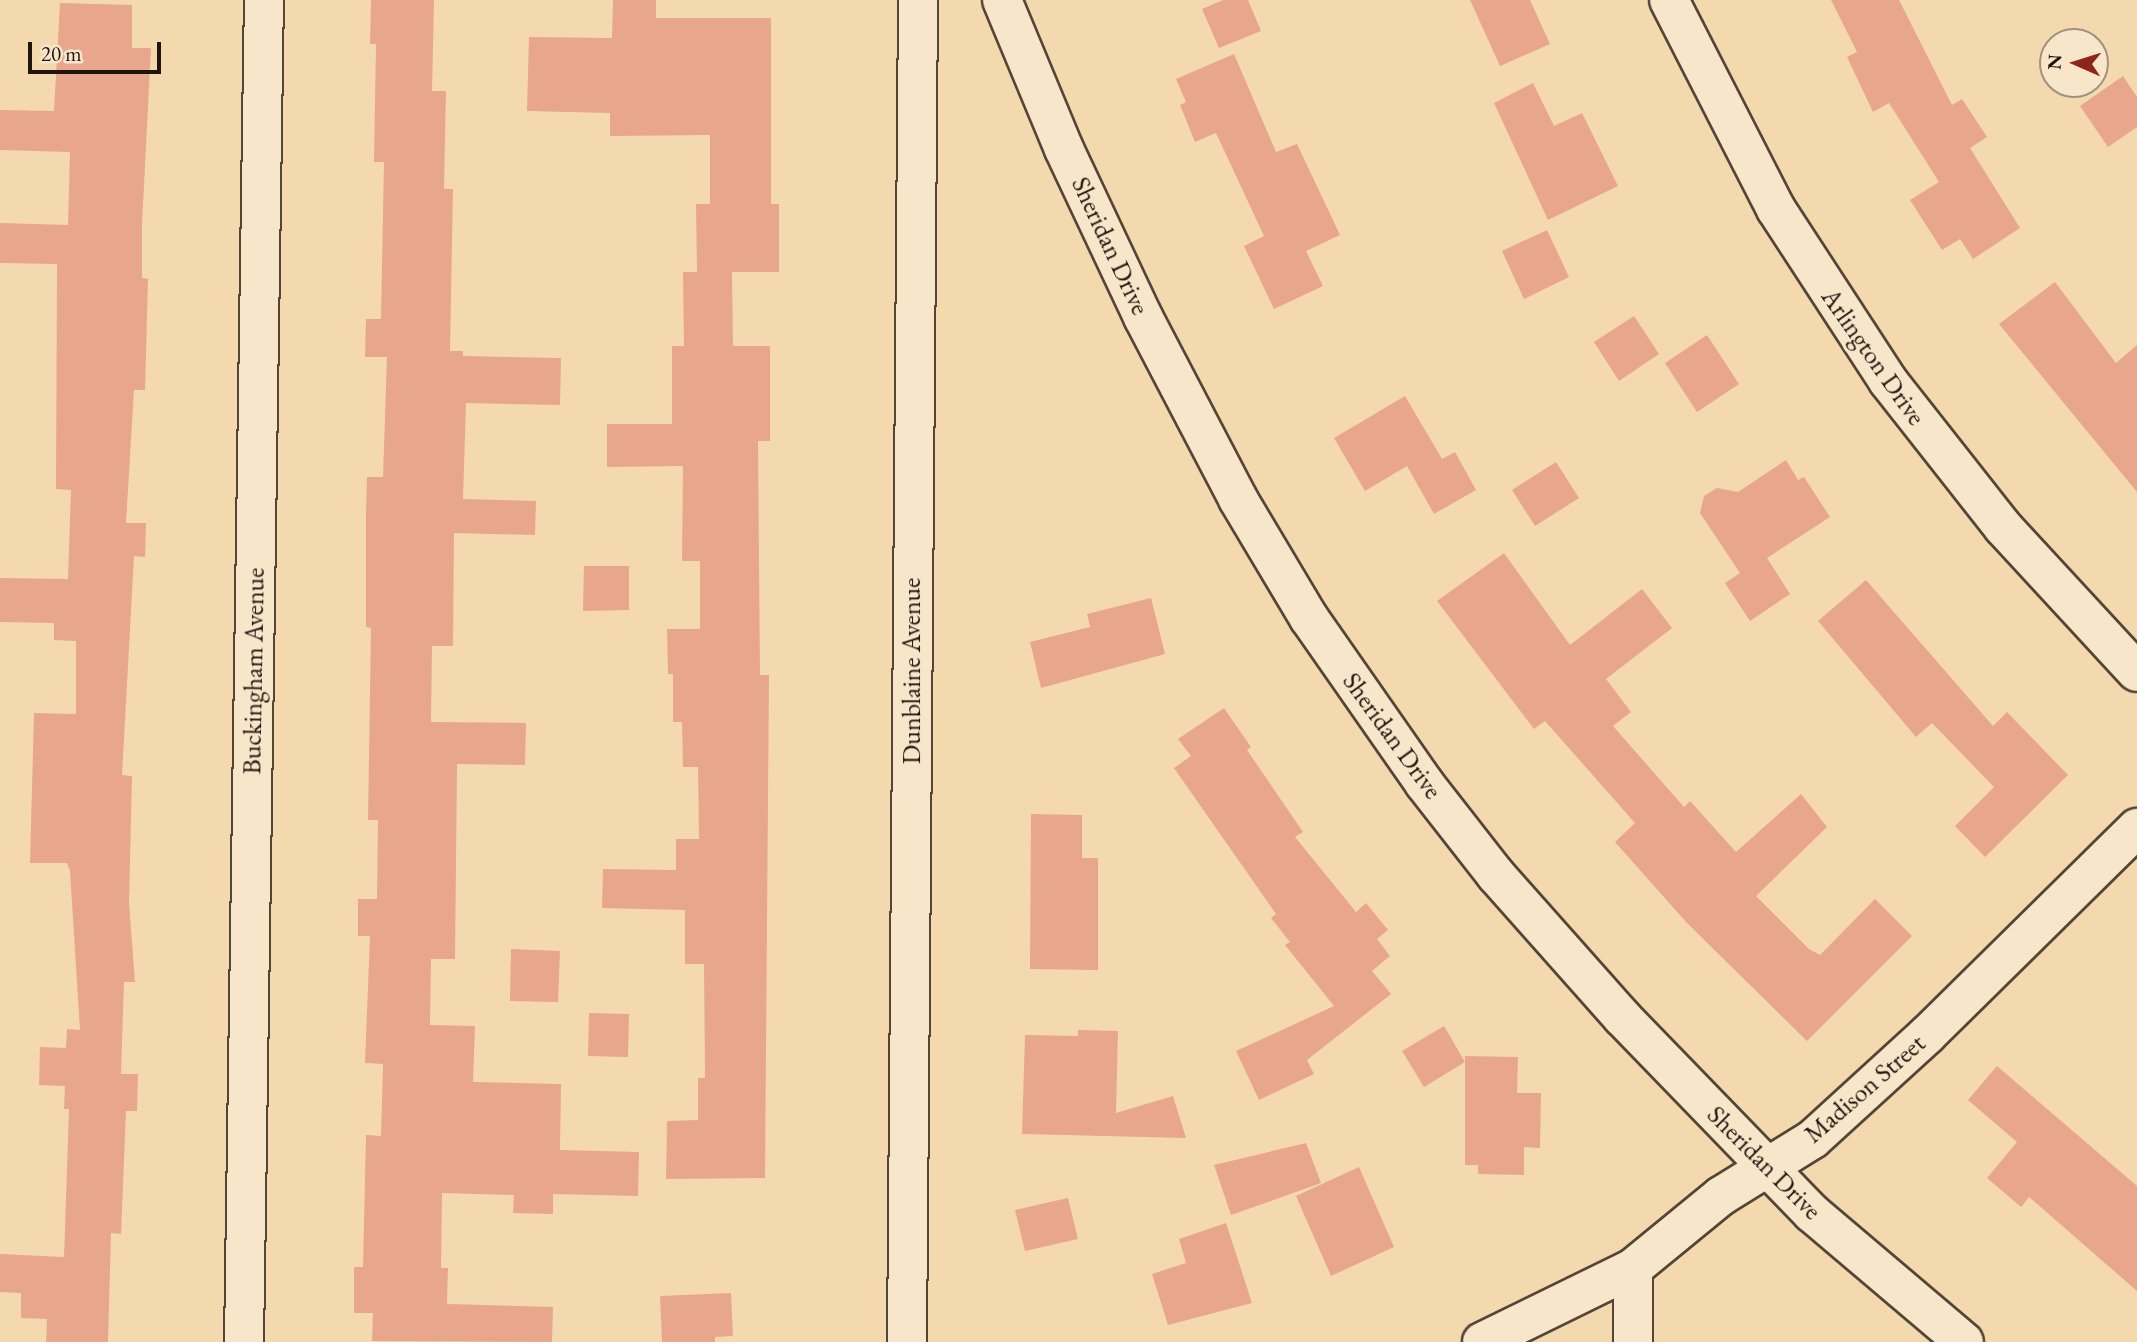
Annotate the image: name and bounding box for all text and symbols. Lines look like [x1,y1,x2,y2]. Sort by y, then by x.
scale bar [32,28,164,72]
north arrow [2039,28,2109,98]
text: 20 m [41,40,82,67]
text: N [2042,54,2067,70]
street label: Sheridan Drive [1064,172,1156,320]
street label: Arlington Drive [1814,283,1932,431]
street label: Buckingham Avenue [237,567,271,775]
street label: Dunblaine Avenue [896,578,928,764]
street label: Sheridan Drive [1336,667,1448,805]
street label: Madison Street [1798,1028,1932,1150]
street label: Sheridan Drive [1700,1099,1828,1227]

